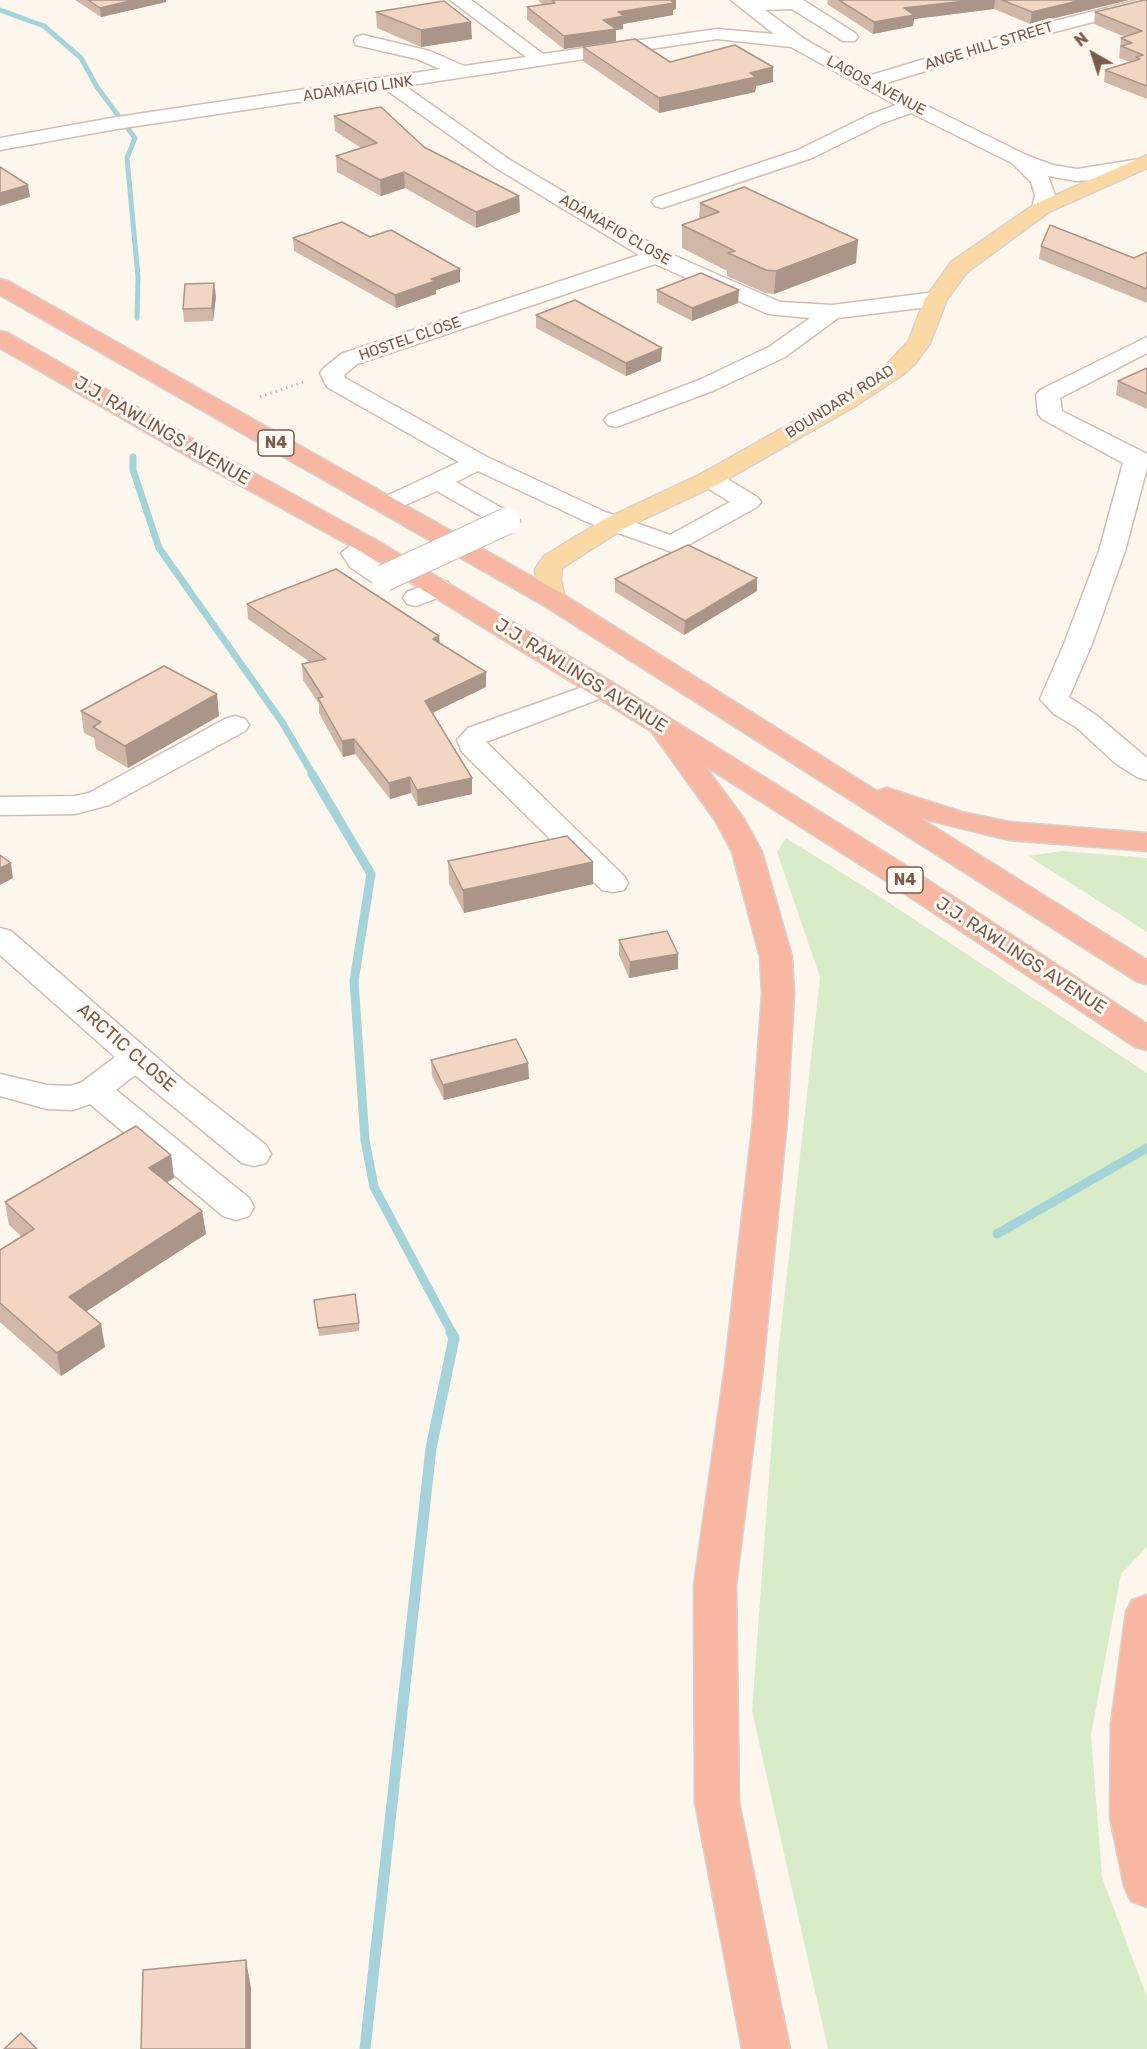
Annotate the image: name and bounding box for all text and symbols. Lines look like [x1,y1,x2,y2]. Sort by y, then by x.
street label: ANGE HILL STREET [923,18,1055,74]
north arrow [1063,24,1123,84]
text: N [1071,29,1092,51]
street label: LAGOS AVENUE [823,52,929,120]
street label: ADAMAFIO LINK [302,72,414,106]
street label: ADAMAFIO CLOSE [556,191,674,269]
street label: HOSTEL CLOSE [357,313,463,365]
street label: BOUNDARY ROAD [783,361,897,443]
street label: J.J. RAWLINGS AVENUE [71,372,253,490]
road number: N4 [258,430,294,456]
street label: J.J. RAWLINGS AVENUE [491,614,671,738]
road number: N4 [887,867,923,893]
street label: J.J. RAWLINGS AVENUE [932,893,1110,1019]
street label: ARCTIC CLOSE [72,999,180,1097]

